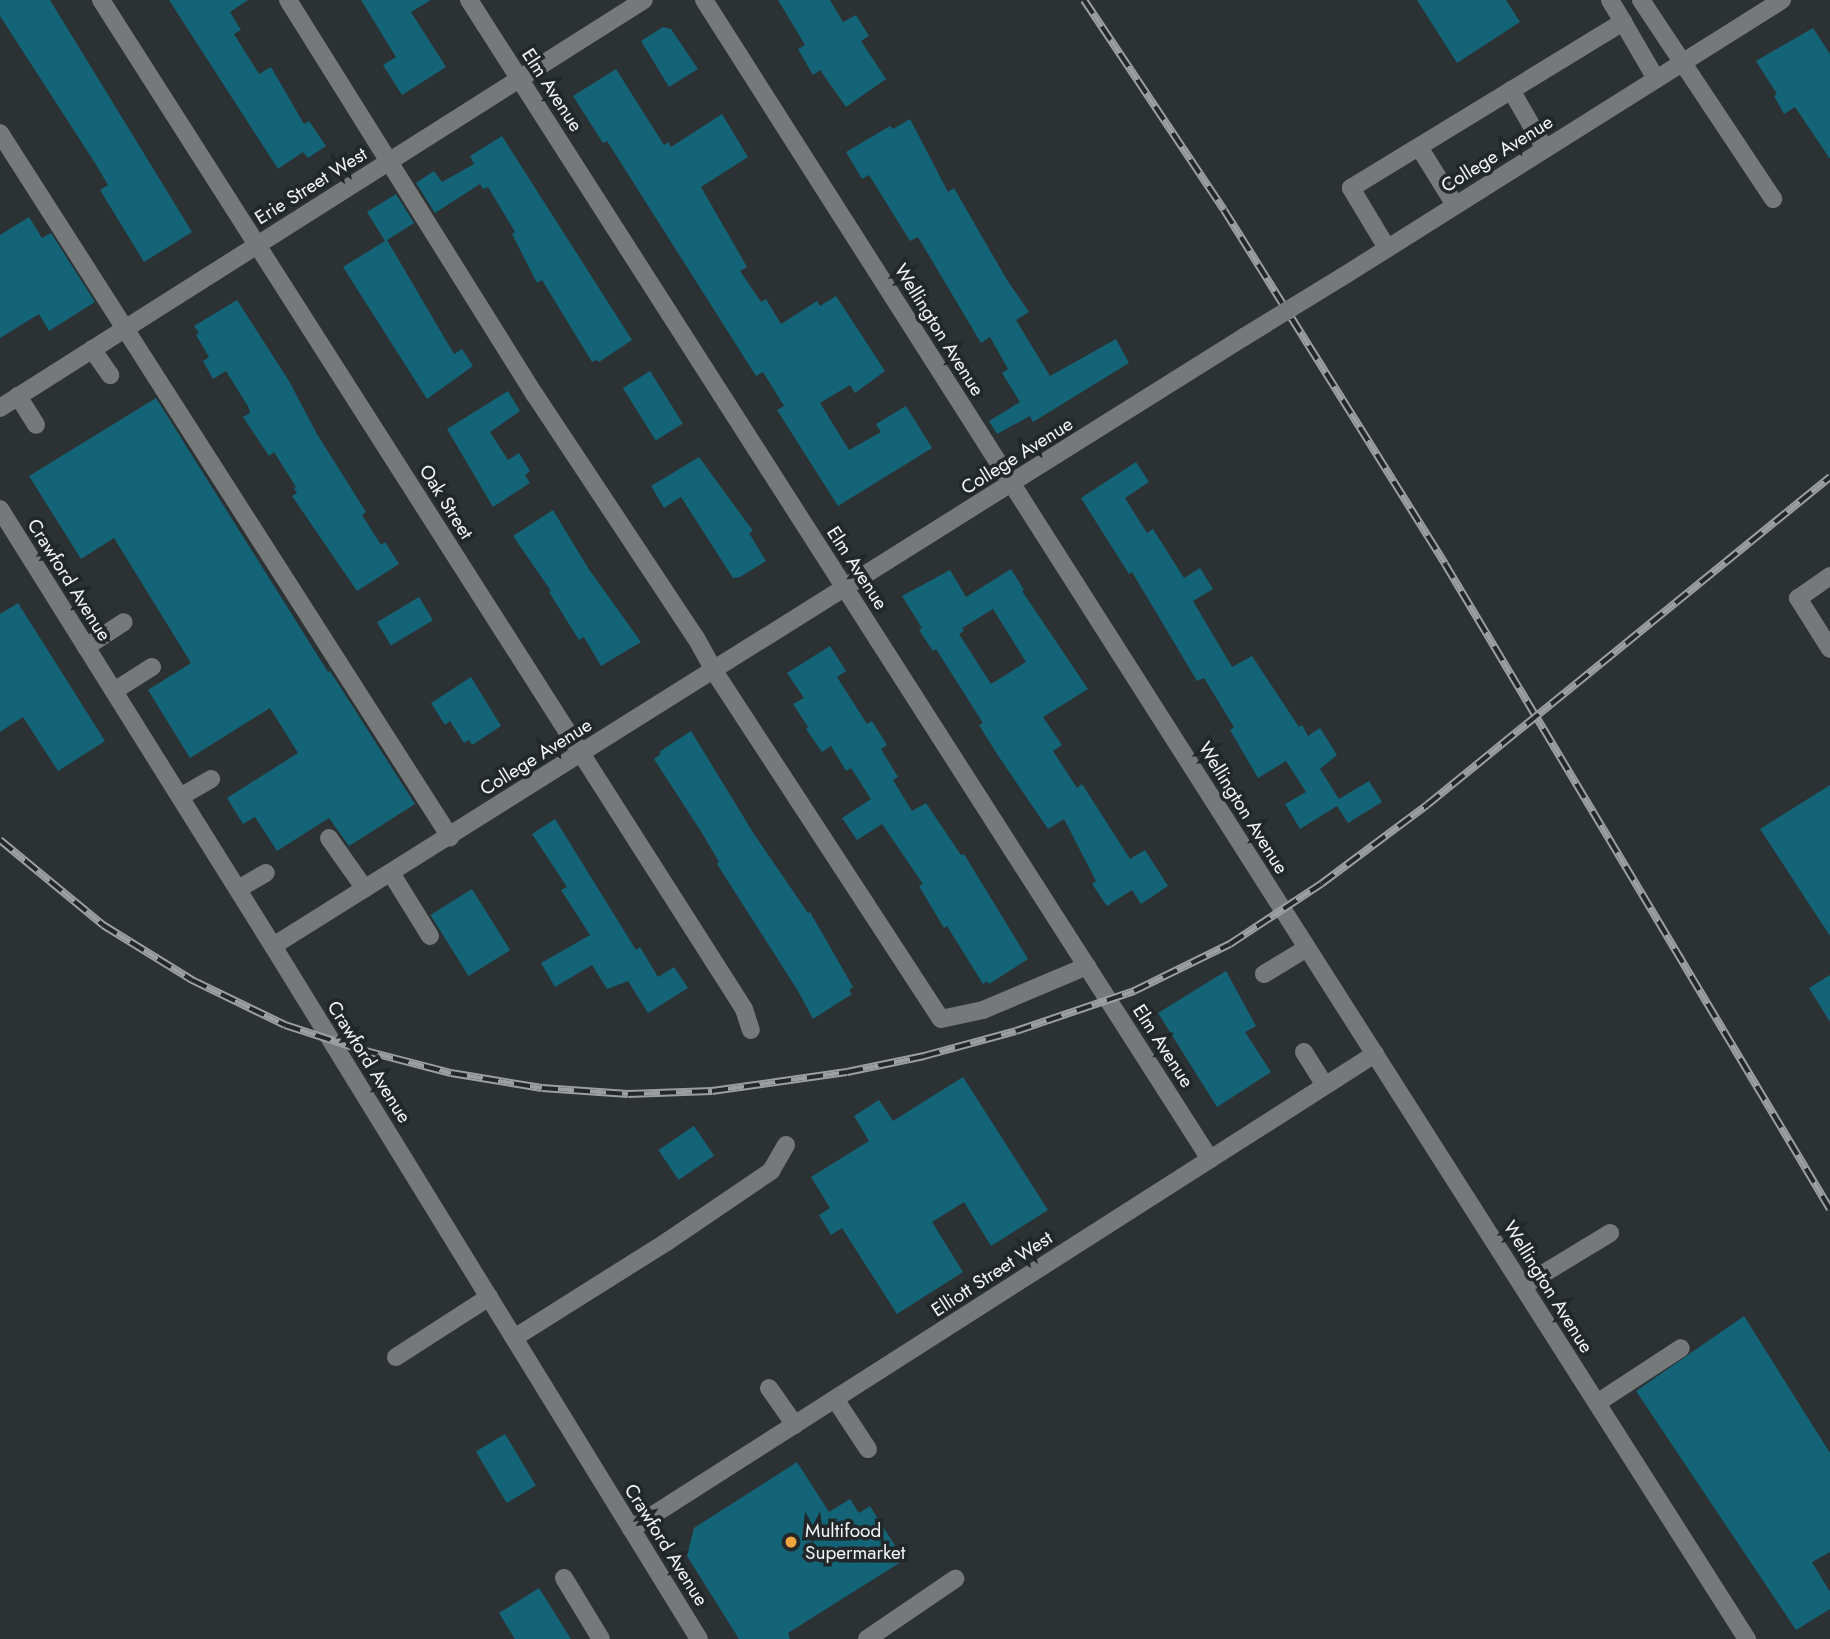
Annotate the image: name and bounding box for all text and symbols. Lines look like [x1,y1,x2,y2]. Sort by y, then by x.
street label: Elm Avenue [517,44,587,136]
street label: College Avenue [1437,111,1557,197]
street label: Erie Street West [251,142,371,230]
street label: Wellington Avenue [889,260,989,400]
street label: College Avenue [957,413,1077,499]
street label: Oak Street [414,461,478,543]
street label: Crawford Avenue [22,515,116,645]
street label: Elm Avenue [822,522,892,614]
street label: College Avenue [476,714,596,800]
street label: Wellington Avenue [1193,738,1293,878]
street label: Crawford Avenue [322,997,416,1127]
street label: Elm Avenue [1128,1000,1198,1092]
street label: Wellington Avenue [1498,1217,1598,1357]
street label: Elliott Street West [927,1226,1057,1322]
street label: Crawford Avenue [619,1480,713,1610]
place label: Multifood Supermarket [805,1520,905,1564]
marker: Multifood Supermarket [783,1534,799,1550]

